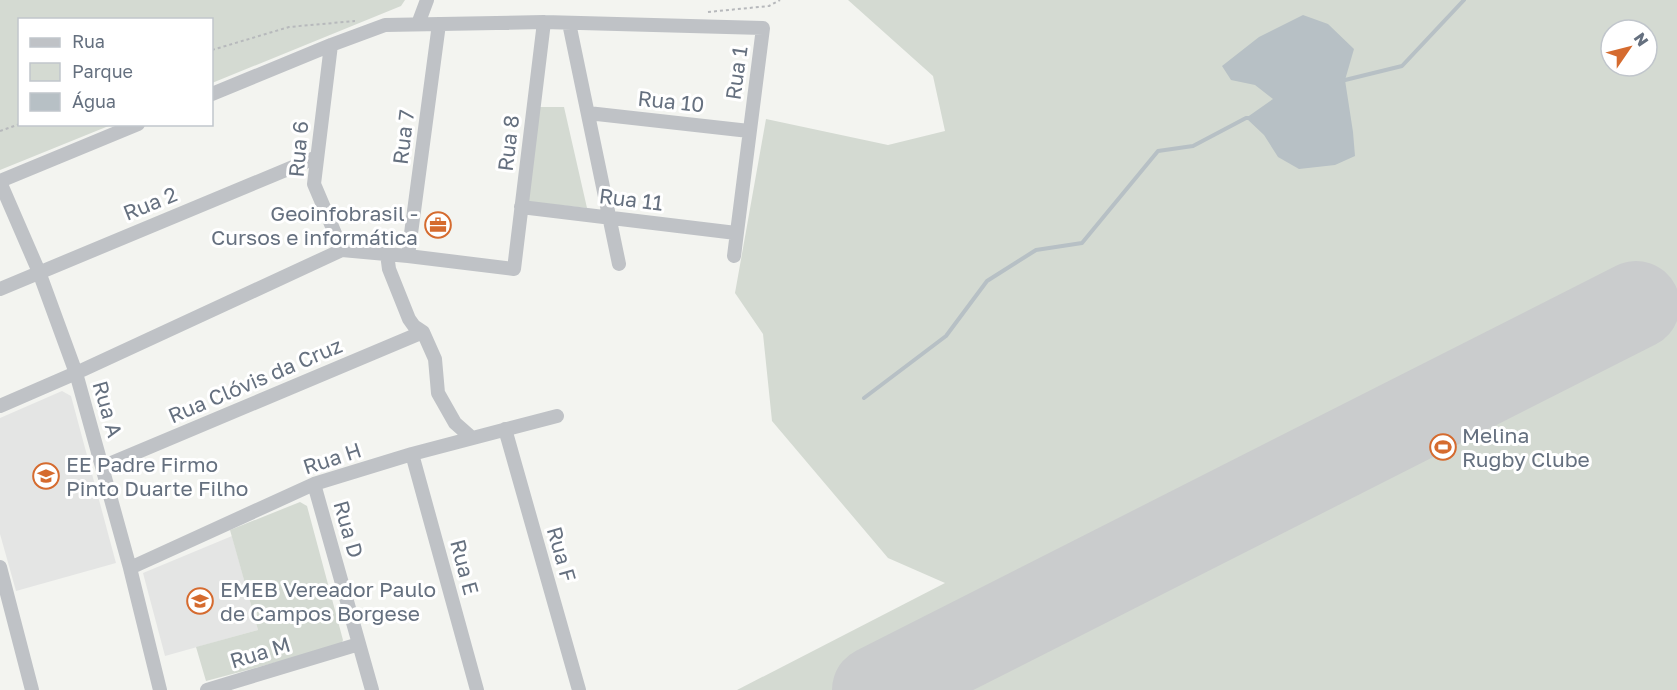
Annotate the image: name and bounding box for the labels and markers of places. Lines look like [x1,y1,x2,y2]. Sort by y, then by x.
place label: Geoinfobrasil - Cursos e informática [211,200,418,250]
office icon: Geoinfobrasil - Cursos e informática [423,210,453,240]
place label: Melina Rugby Clube [1462,422,1590,472]
sports icon: Melina Rugby Clube [1428,432,1458,462]
place label: EE Padre Firmo Pinto Duarte Filho [66,451,248,501]
school or university icon: EE Padre Firmo Pinto Duarte Filho [31,461,61,491]
place label: EMEB Vereador Paulo de Campos Borgese [220,576,436,626]
school or university icon: EMEB Vereador Paulo de Campos Borgese [185,586,215,616]

